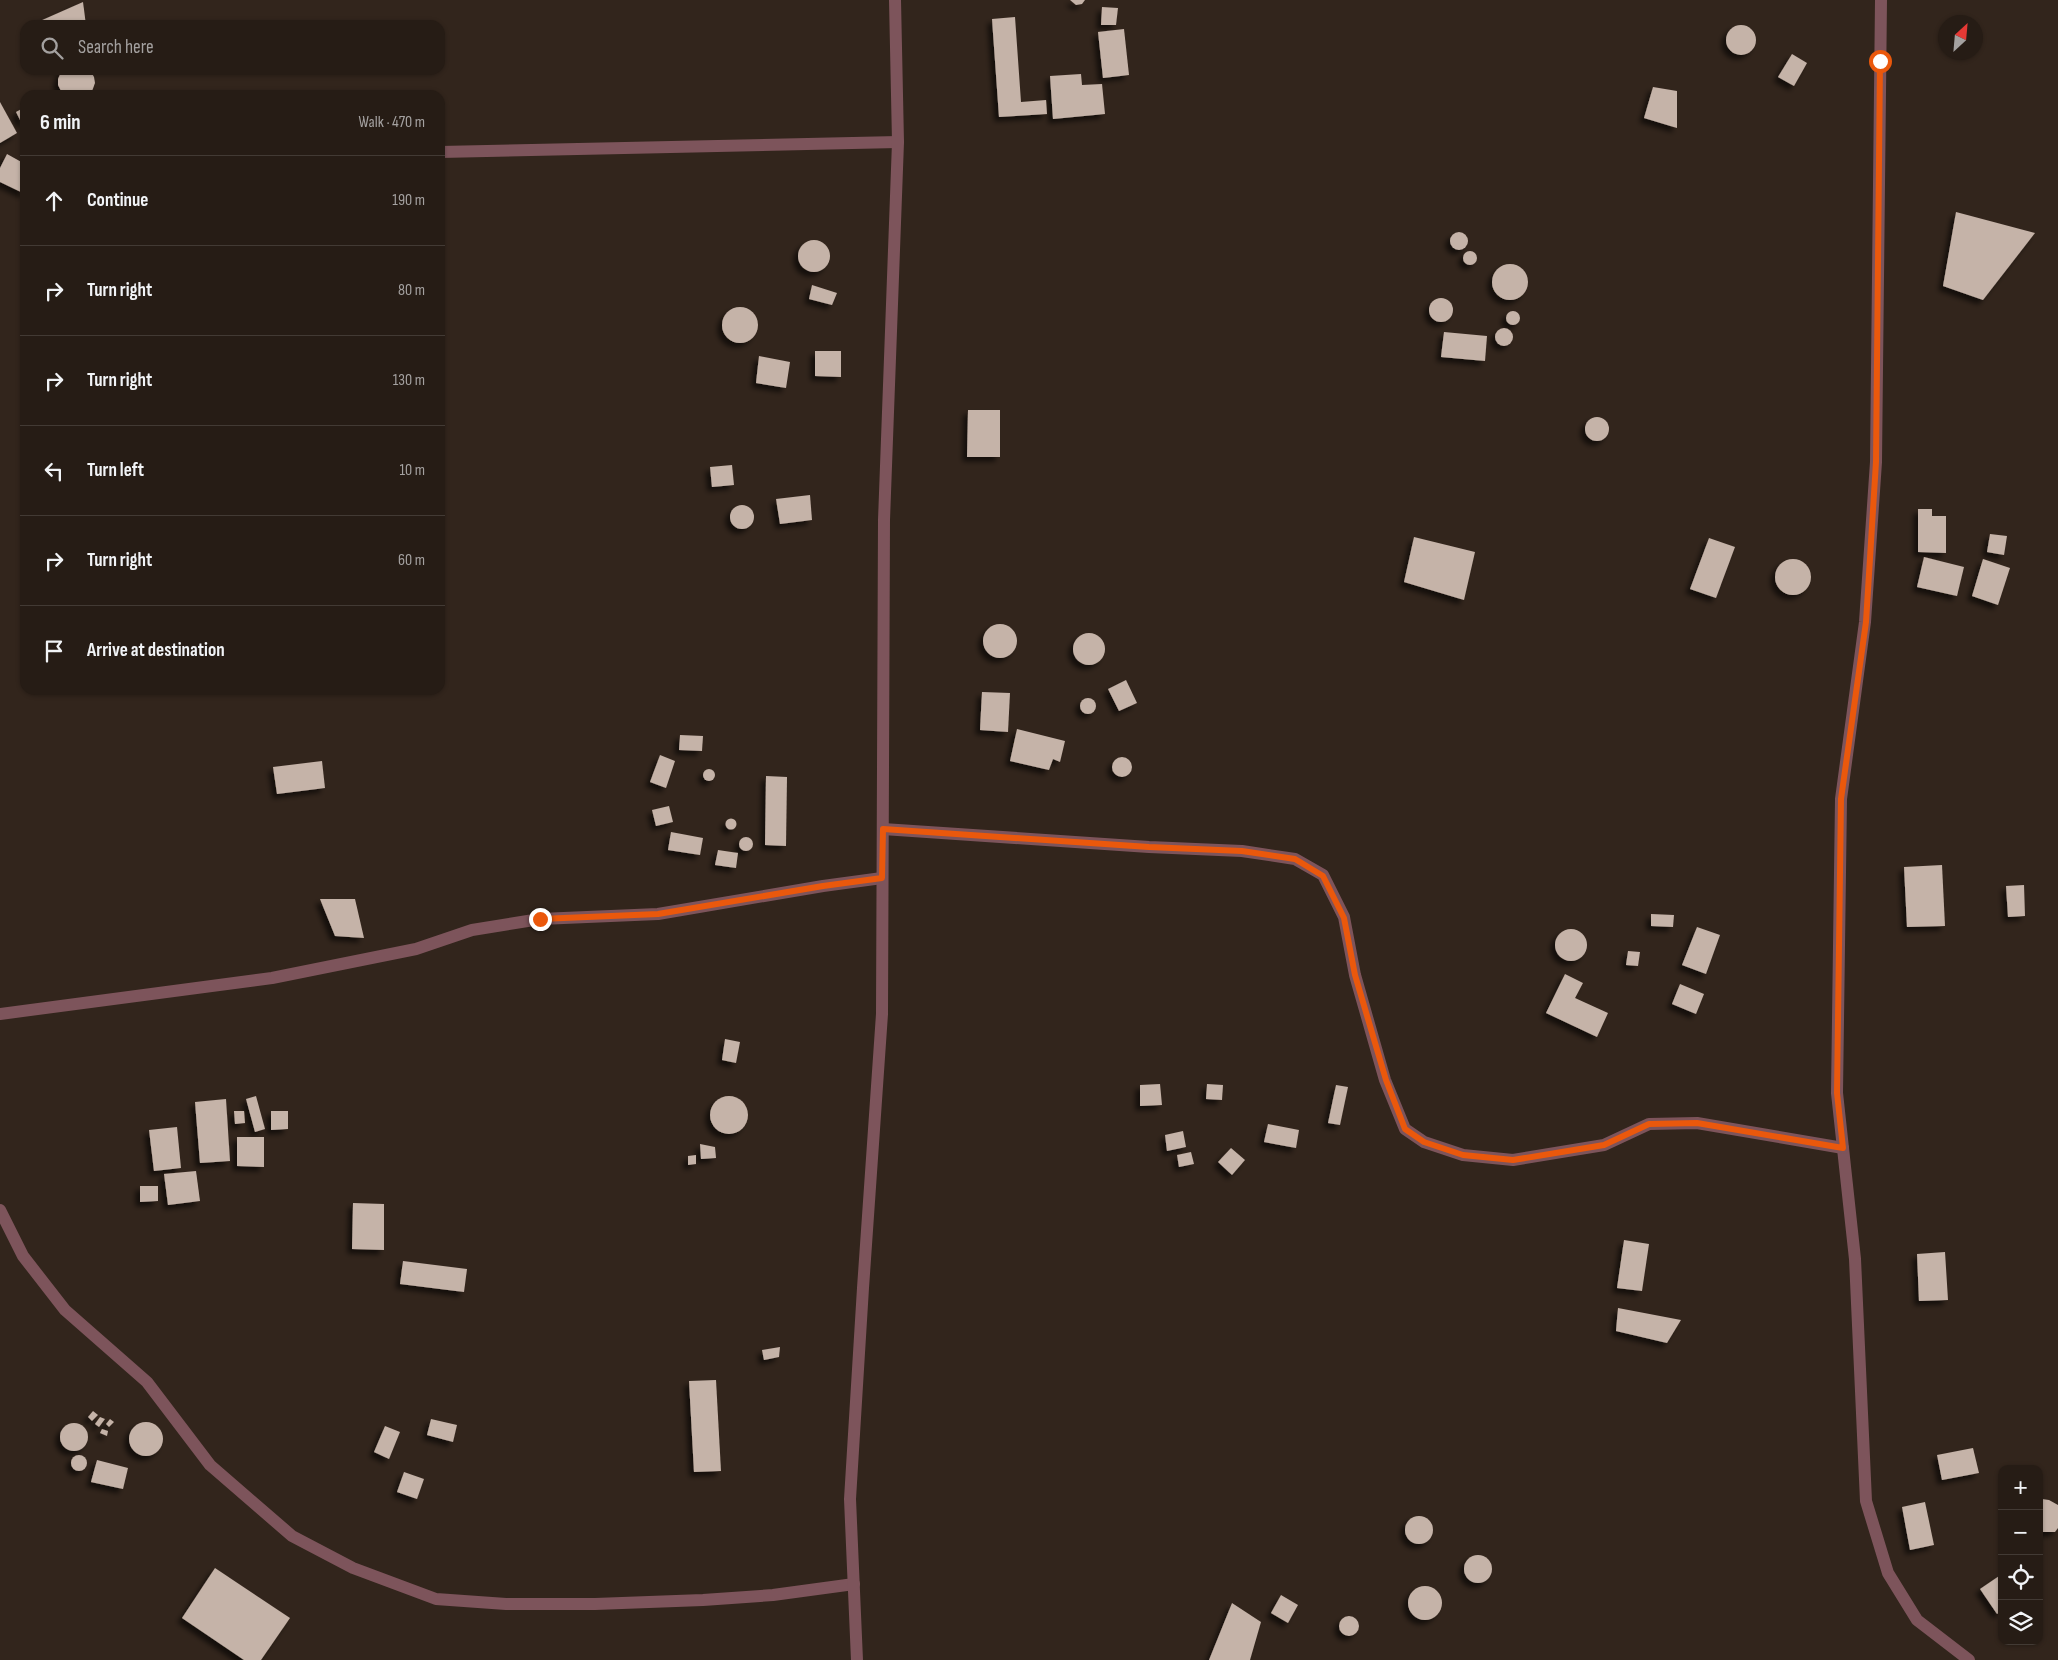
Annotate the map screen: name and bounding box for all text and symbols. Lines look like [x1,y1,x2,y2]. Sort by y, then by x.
north arrow [1938,15,1983,60]
search box [20,20,445,75]
icon: search [38,34,66,62]
text: Search here [78,36,154,59]
route start [1869,50,1892,73]
text: 6 min [40,110,81,135]
text: Walk · 470 m [359,113,425,132]
icon: ahead [40,187,68,215]
text: Continue [87,189,148,212]
text: 190 m [392,191,425,210]
icon: right [40,277,68,305]
text: Turn right [87,279,152,302]
text: 80 m [398,281,425,300]
icon: right [40,367,68,395]
text: Turn right [87,369,152,392]
text: 130 m [393,371,425,390]
icon: left [40,457,68,485]
text: Turn left [87,459,144,482]
text: 10 m [399,461,425,480]
icon: right [40,547,68,575]
text: Turn right [87,549,152,572]
text: 60 m [398,551,425,570]
icon: arrive [40,637,68,665]
text: Arrive at destination [87,639,225,662]
route end [529,908,552,931]
map controls [1998,1465,2043,1645]
button: + [1998,1465,2043,1510]
button: − [1998,1510,2043,1555]
button: locate [1998,1555,2043,1600]
button: layers [1998,1600,2043,1645]

